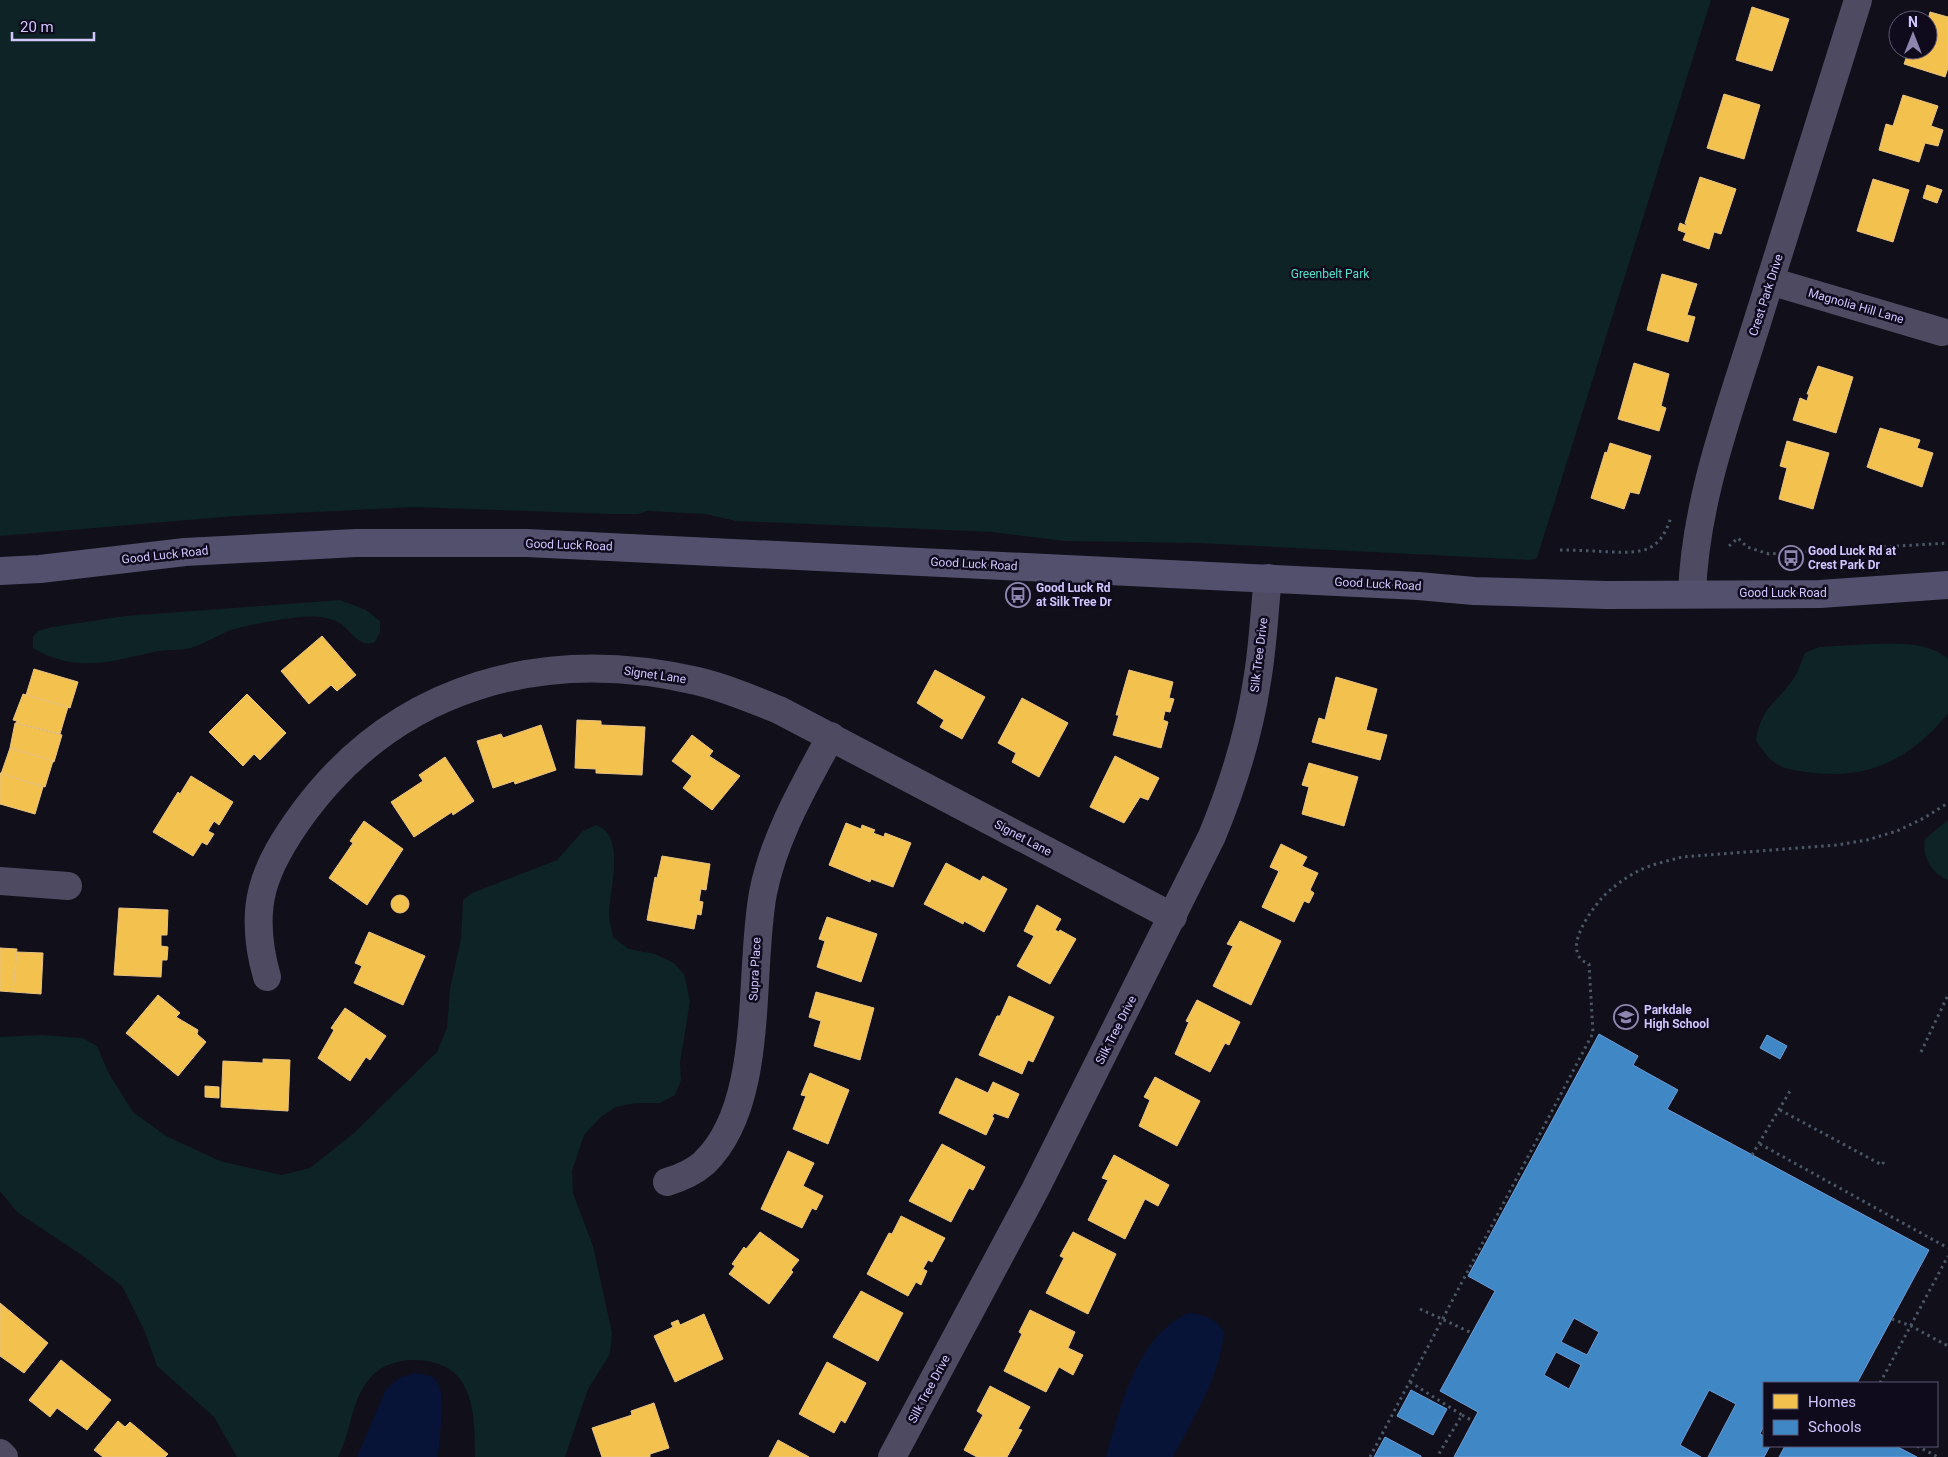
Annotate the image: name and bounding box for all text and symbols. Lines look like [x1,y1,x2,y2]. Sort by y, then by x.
scale bar [12,10,95,42]
north arrow [1888,10,1938,60]
text: N [1908,14,1918,30]
text: 20 m [20,18,54,36]
street label: Crest Park Drive [1746,252,1786,338]
park label: Greenbelt Park [1291,267,1370,281]
street label: Magnolia Hill Lane [1807,286,1905,326]
street label: Good Luck Road [525,536,613,554]
street label: Good Luck Road [121,543,209,567]
place label: Good Luck Rd at Crest Park Dr [1808,544,1896,572]
bus stop icon: Good Luck Rd at Crest Park Dr [1778,545,1804,571]
street label: Good Luck Road [930,555,1018,573]
street label: Good Luck Road [1334,575,1422,593]
place label: Good Luck Rd at Silk Tree Dr [1036,581,1112,609]
bus stop icon: Good Luck Rd at Silk Tree Dr [1005,582,1031,608]
street label: Good Luck Road [1739,586,1827,600]
street label: Silk Tree Drive [1247,617,1271,693]
street label: Signet Lane [623,664,687,686]
street label: Signet Lane [992,817,1054,859]
street label: Supra Place [746,937,764,1001]
street label: Silk Tree Drive [1093,993,1139,1067]
place label: Parkdale High School [1644,1003,1709,1031]
school or university icon: Parkdale High School [1613,1004,1639,1030]
street label: Silk Tree Drive [905,1353,953,1425]
legend [1763,1382,1938,1447]
text: Homes [1808,1393,1856,1411]
text: Schools [1808,1418,1862,1436]

